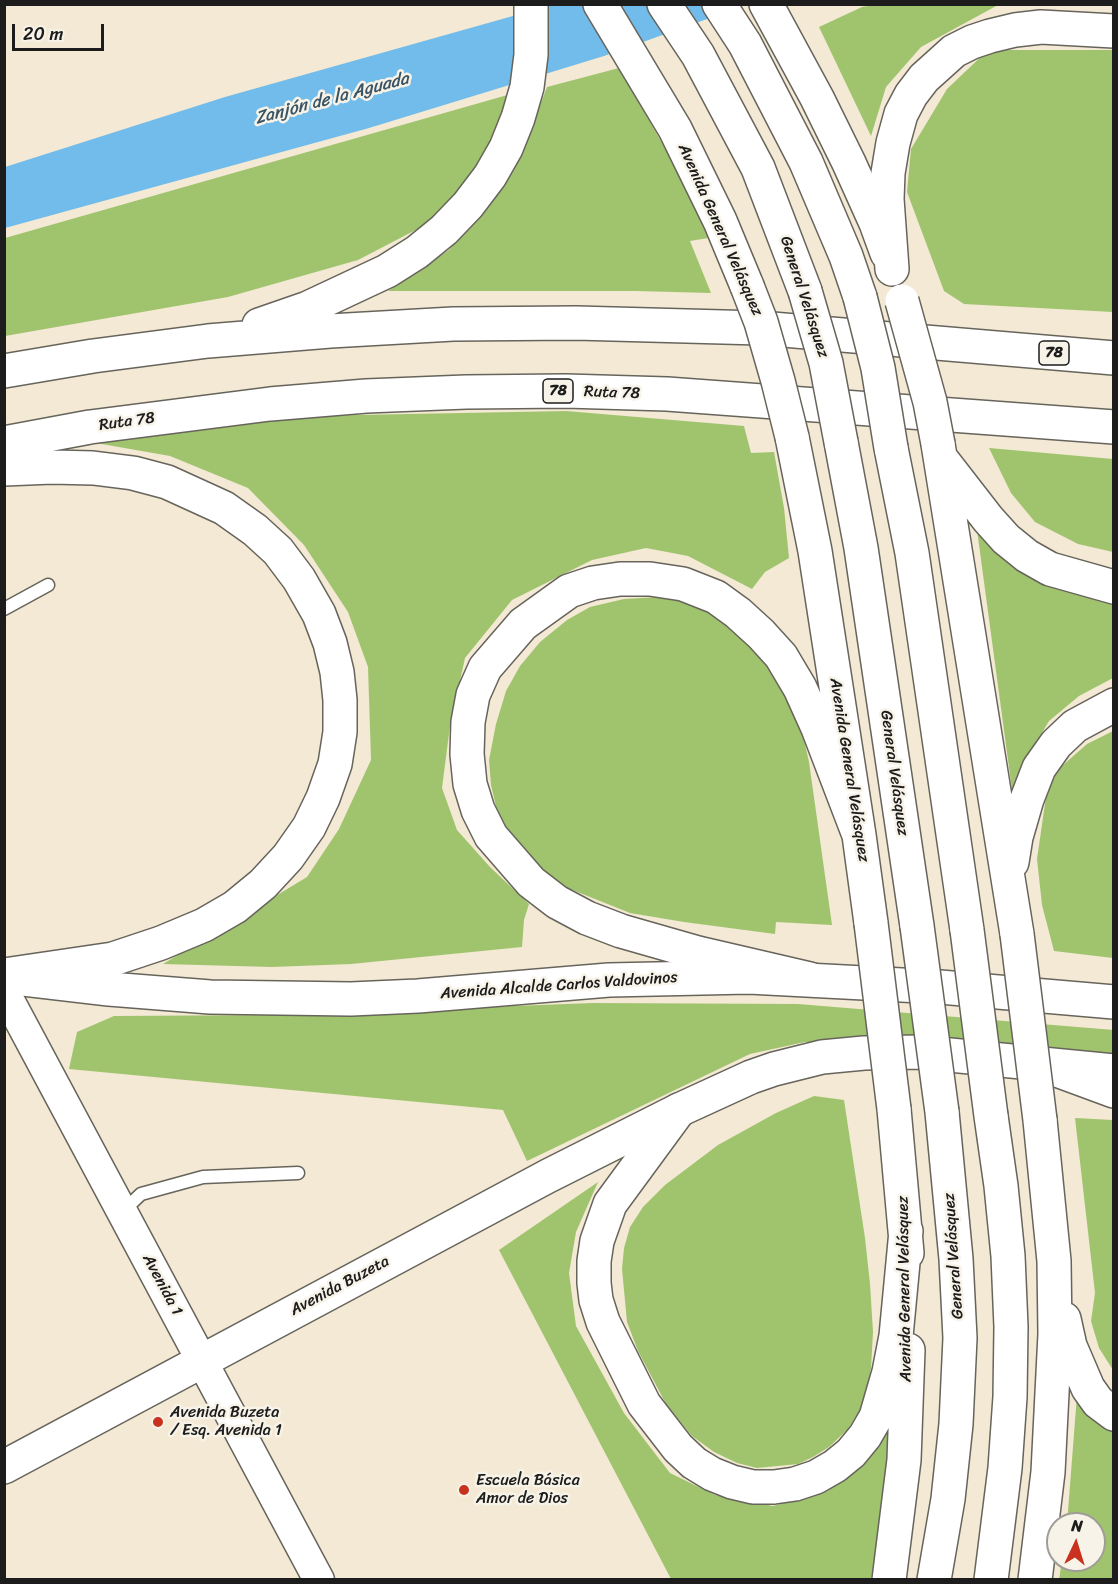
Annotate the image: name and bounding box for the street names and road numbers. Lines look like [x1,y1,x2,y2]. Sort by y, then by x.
street label: Avenida General Velásquez [673,141,767,319]
street label: General Velásquez [775,234,833,360]
road number: 78 [1039,341,1069,365]
road number: 78 [543,379,573,403]
street label: Ruta 78 [584,382,640,404]
street label: Ruta 78 [98,409,156,435]
street label: Avenida General Velásquez [825,677,873,863]
street label: General Velásquez [876,709,912,837]
street label: Avenida Alcalde Carlos Valdovinos [440,968,678,1004]
street label: General Velásquez [940,1192,968,1320]
street label: Avenida General Velásquez [894,1196,916,1382]
street label: Avenida 1 [138,1251,186,1319]
street label: Avenida Buzeta [287,1252,393,1320]

